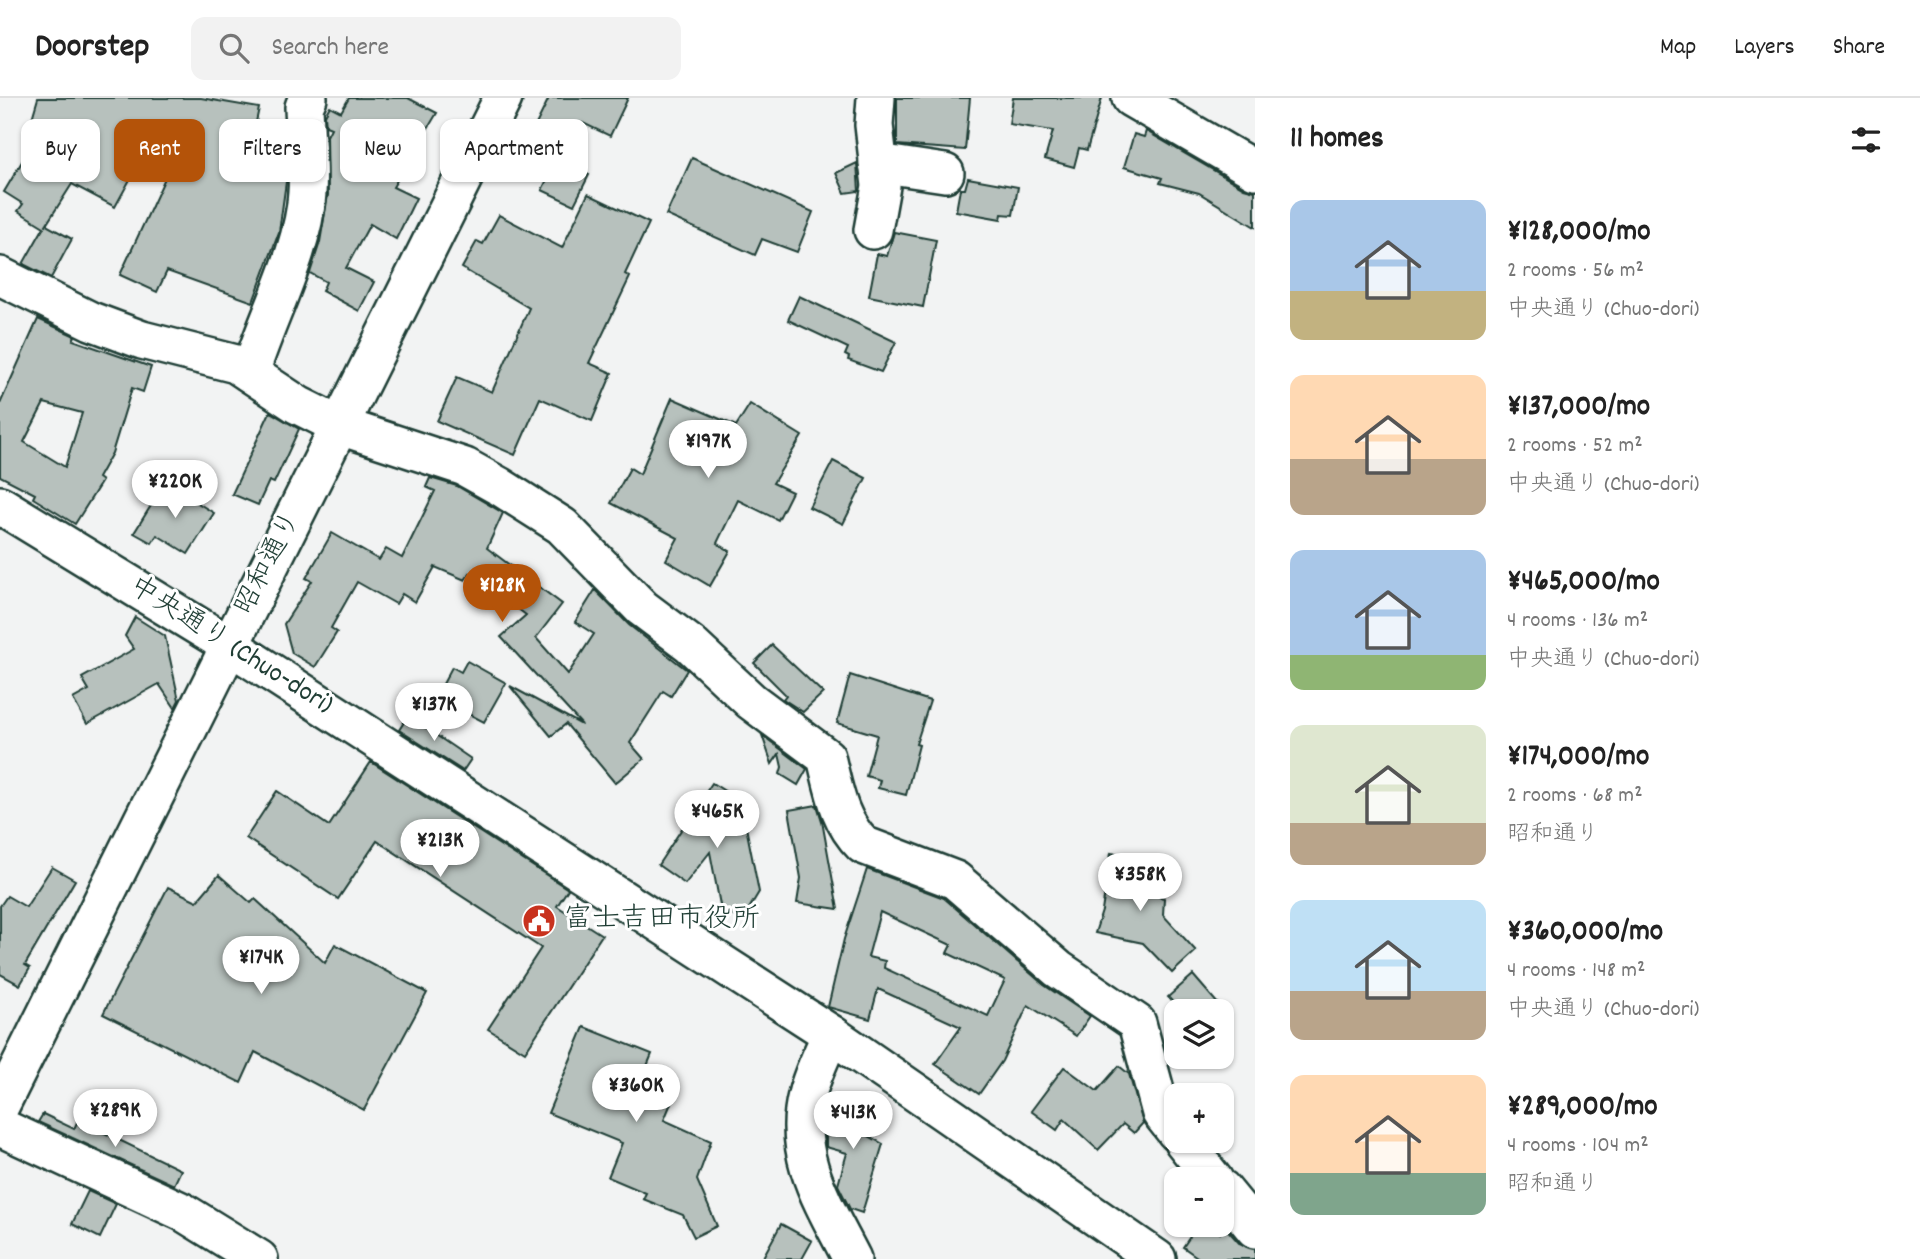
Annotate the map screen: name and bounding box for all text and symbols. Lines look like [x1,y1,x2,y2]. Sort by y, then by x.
search box [191,17,681,80]
text: Doorstep [35,25,149,72]
icon: search [215,29,253,67]
text: Search here [271,30,389,67]
text: Map [1660,31,1696,65]
text: Layers [1734,31,1795,65]
text: Share [1833,31,1885,65]
chip: Buy [21,119,100,182]
chip: Rent [114,119,205,182]
chip: Filters [219,119,326,182]
chip: New [340,119,426,182]
chip: Apartment [440,119,588,182]
text: 11 homes [1290,119,1384,162]
icon: filters [1847,121,1885,159]
text: ¥128,000/mo [1507,212,1651,255]
icon: home [1346,228,1430,312]
text: 2 rooms · 56 m² [1507,255,1644,288]
text: 中央通り (Chuo-dori) [1507,294,1699,327]
text: ¥137,000/mo [1507,387,1650,430]
icon: home [1346,403,1430,487]
pin: ¥197K [659,420,757,480]
text: ¥197K [685,426,731,459]
text: 2 rooms · 52 m² [1507,430,1643,463]
pin: ¥220K [126,460,224,520]
text: ¥220K [148,466,202,499]
text: 中央通り (Chuo-dori) [1507,469,1699,502]
street label: 昭和通り [227,505,313,623]
text: ¥465,000/mo [1507,562,1660,605]
pin: ¥128K [453,564,551,624]
street label: 中央通り (Chuo-dori) [120,568,340,726]
text: ¥128K [479,570,525,603]
icon: home [1346,578,1430,662]
text: 4 rooms · 136 m² [1507,605,1648,638]
text: 中央通り (Chuo-dori) [1507,644,1699,677]
pin: ¥137K [385,684,483,743]
text: ¥137K [411,689,457,722]
text: ¥174,000/mo [1507,737,1649,780]
icon: home [1346,753,1430,837]
text: 2 rooms · 68 m² [1507,780,1643,813]
pin: ¥465K [668,790,766,850]
text: ¥465K [690,796,744,829]
text: 昭和通り [1507,819,1599,852]
pin: ¥213K [391,820,489,879]
text: ¥213K [416,825,464,858]
pin: ¥358K [1091,854,1189,913]
text: ¥358K [1114,859,1166,892]
place label: 富士吉田市役所 [564,901,760,941]
public building icon: 富士吉田市役所 [520,902,558,940]
text: ¥360,000/mo [1507,912,1663,955]
icon: home [1346,928,1430,1012]
pin: ¥174K [212,936,310,996]
text: ¥174K [238,942,284,975]
text: 4 rooms · 148 m² [1507,955,1645,988]
text: 中央通り (Chuo-dori) [1507,994,1699,1027]
map controls [1164,999,1234,1237]
button: layers [1164,999,1234,1069]
pin: ¥360K [587,1065,685,1124]
text: ¥360K [608,1070,664,1103]
button: + [1164,1083,1234,1153]
text: ¥289,000/mo [1507,1087,1658,1130]
pin: ¥289K [66,1090,164,1149]
pin: ¥413K [804,1091,902,1151]
text: ¥289K [89,1095,141,1128]
text: ¥413K [830,1097,876,1130]
icon: home [1346,1103,1430,1187]
text: 4 rooms · 104 m² [1507,1130,1649,1163]
button: − [1164,1167,1234,1237]
text: 昭和通り [1507,1169,1599,1202]

